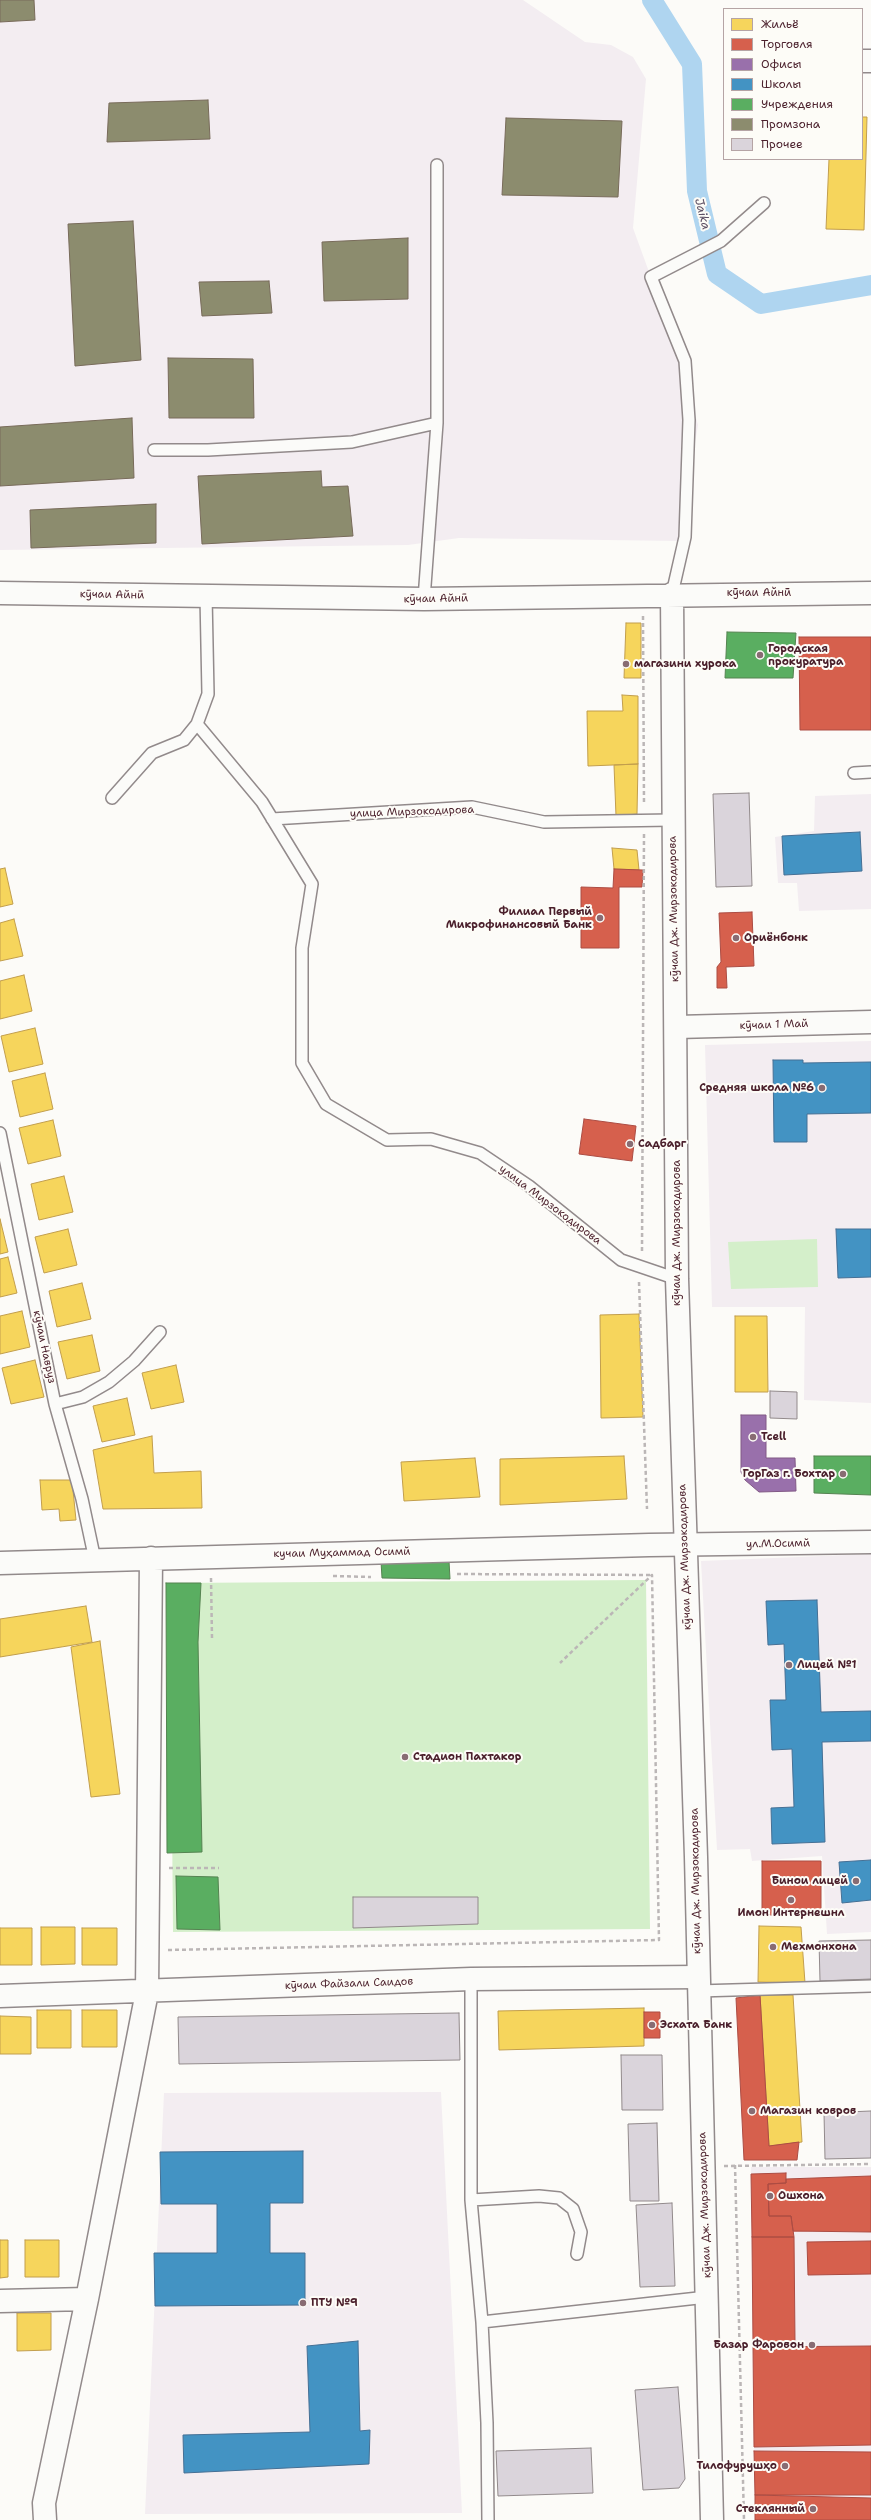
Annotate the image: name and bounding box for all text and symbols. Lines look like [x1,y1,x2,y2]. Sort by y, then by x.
legend [723,8,863,160]
text: Жильё [761,16,799,32]
text: Торговля [761,36,813,52]
text: Офисы [761,56,801,72]
text: Школы [761,76,801,92]
text: Учреждения [761,96,833,112]
text: Промзона [761,116,820,132]
text: Прочее [761,136,803,152]
water label: Jaika [691,197,713,231]
street label: кӯчаи Айнӣ [727,586,791,600]
street label: кӯчаи Айнӣ [80,588,144,602]
street label: кӯчаи Айнӣ [404,592,468,606]
place label: Городская прокуратура [768,642,843,668]
marker: Городская прокуратура [755,650,765,660]
place label: магазини хурока [634,657,736,671]
marker: магазини хурока [621,659,631,669]
street label: улица Мирзокодирова [350,803,474,821]
street label: кӯчаи Дж. Мирзокодирова [666,836,682,982]
place label: Филиал Первый Микрофинансовый Банк [446,905,592,931]
marker: Филиал Первый Микрофинансовый Банк [595,913,605,923]
place label: Ориёнбонк [744,931,808,945]
marker: Ориёнбонк [731,933,741,943]
street label: кӯчаи 1 Май [739,1017,809,1033]
place label: Средняя школа №6 [699,1081,814,1095]
marker: Средняя школа №6 [817,1083,827,1093]
place label: Садбарг [638,1137,686,1151]
marker: Садбарг [625,1139,635,1149]
street label: кӯчаи Дж. Мирзокодирова [670,1160,684,1306]
street label: улица Мирзокодирова [496,1162,604,1248]
street label: кӯчаи Навруз [30,1309,58,1385]
place label: Tcell [761,1430,786,1444]
marker: Tcell [748,1432,758,1442]
place label: ГорГаз г. Бохтар [742,1467,835,1481]
marker: ГорГаз г. Бохтар [838,1469,848,1479]
street label: кӯчаи Дж. Мирзокодирова [676,1484,694,1630]
street label: ул.М.Осимй [746,1537,810,1551]
street label: кучаи Муҳаммад Осимй [273,1545,411,1561]
place label: Лицей №1 [797,1658,857,1672]
marker: Лицей №1 [784,1660,794,1670]
place label: Стадион Пахтакор [413,1750,521,1764]
marker: Стадион Пахтакор [400,1752,410,1762]
street label: кӯчаи Дж. Мирзокодирова [688,1808,704,1954]
place label: Бинои лицей [772,1874,848,1888]
marker: Бинои лицей [851,1876,861,1886]
marker: Имон Интернешнл [786,1895,796,1905]
place label: Имон Интернешнл [738,1906,844,1920]
place label: Мехмонхона [781,1940,856,1954]
marker: Мехмонхона [768,1942,778,1952]
street label: кӯчаи Файзали Саидов [285,1975,413,1993]
place label: Эсхата Банк [660,2018,732,2032]
marker: Эсхата Банк [647,2020,657,2030]
place label: Магазин ковров [760,2104,856,2118]
marker: Магазин ковров [747,2106,757,2116]
street label: кӯчаи Дж. Мирзокодирова [696,2132,714,2278]
place label: Ошхона [778,2189,824,2203]
marker: Ошхона [765,2191,775,2201]
place label: ПТУ №9 [311,2296,358,2310]
marker: ПТУ №9 [298,2298,308,2308]
place label: Базар Фаровон [714,2338,804,2352]
marker: Базар Фаровон [807,2340,817,2350]
place label: Тилофурушҳо [696,2459,777,2473]
marker: Тилофурушҳо [780,2461,790,2471]
place label: Стеклянный [736,2502,805,2516]
marker: Стеклянный [808,2504,818,2514]

